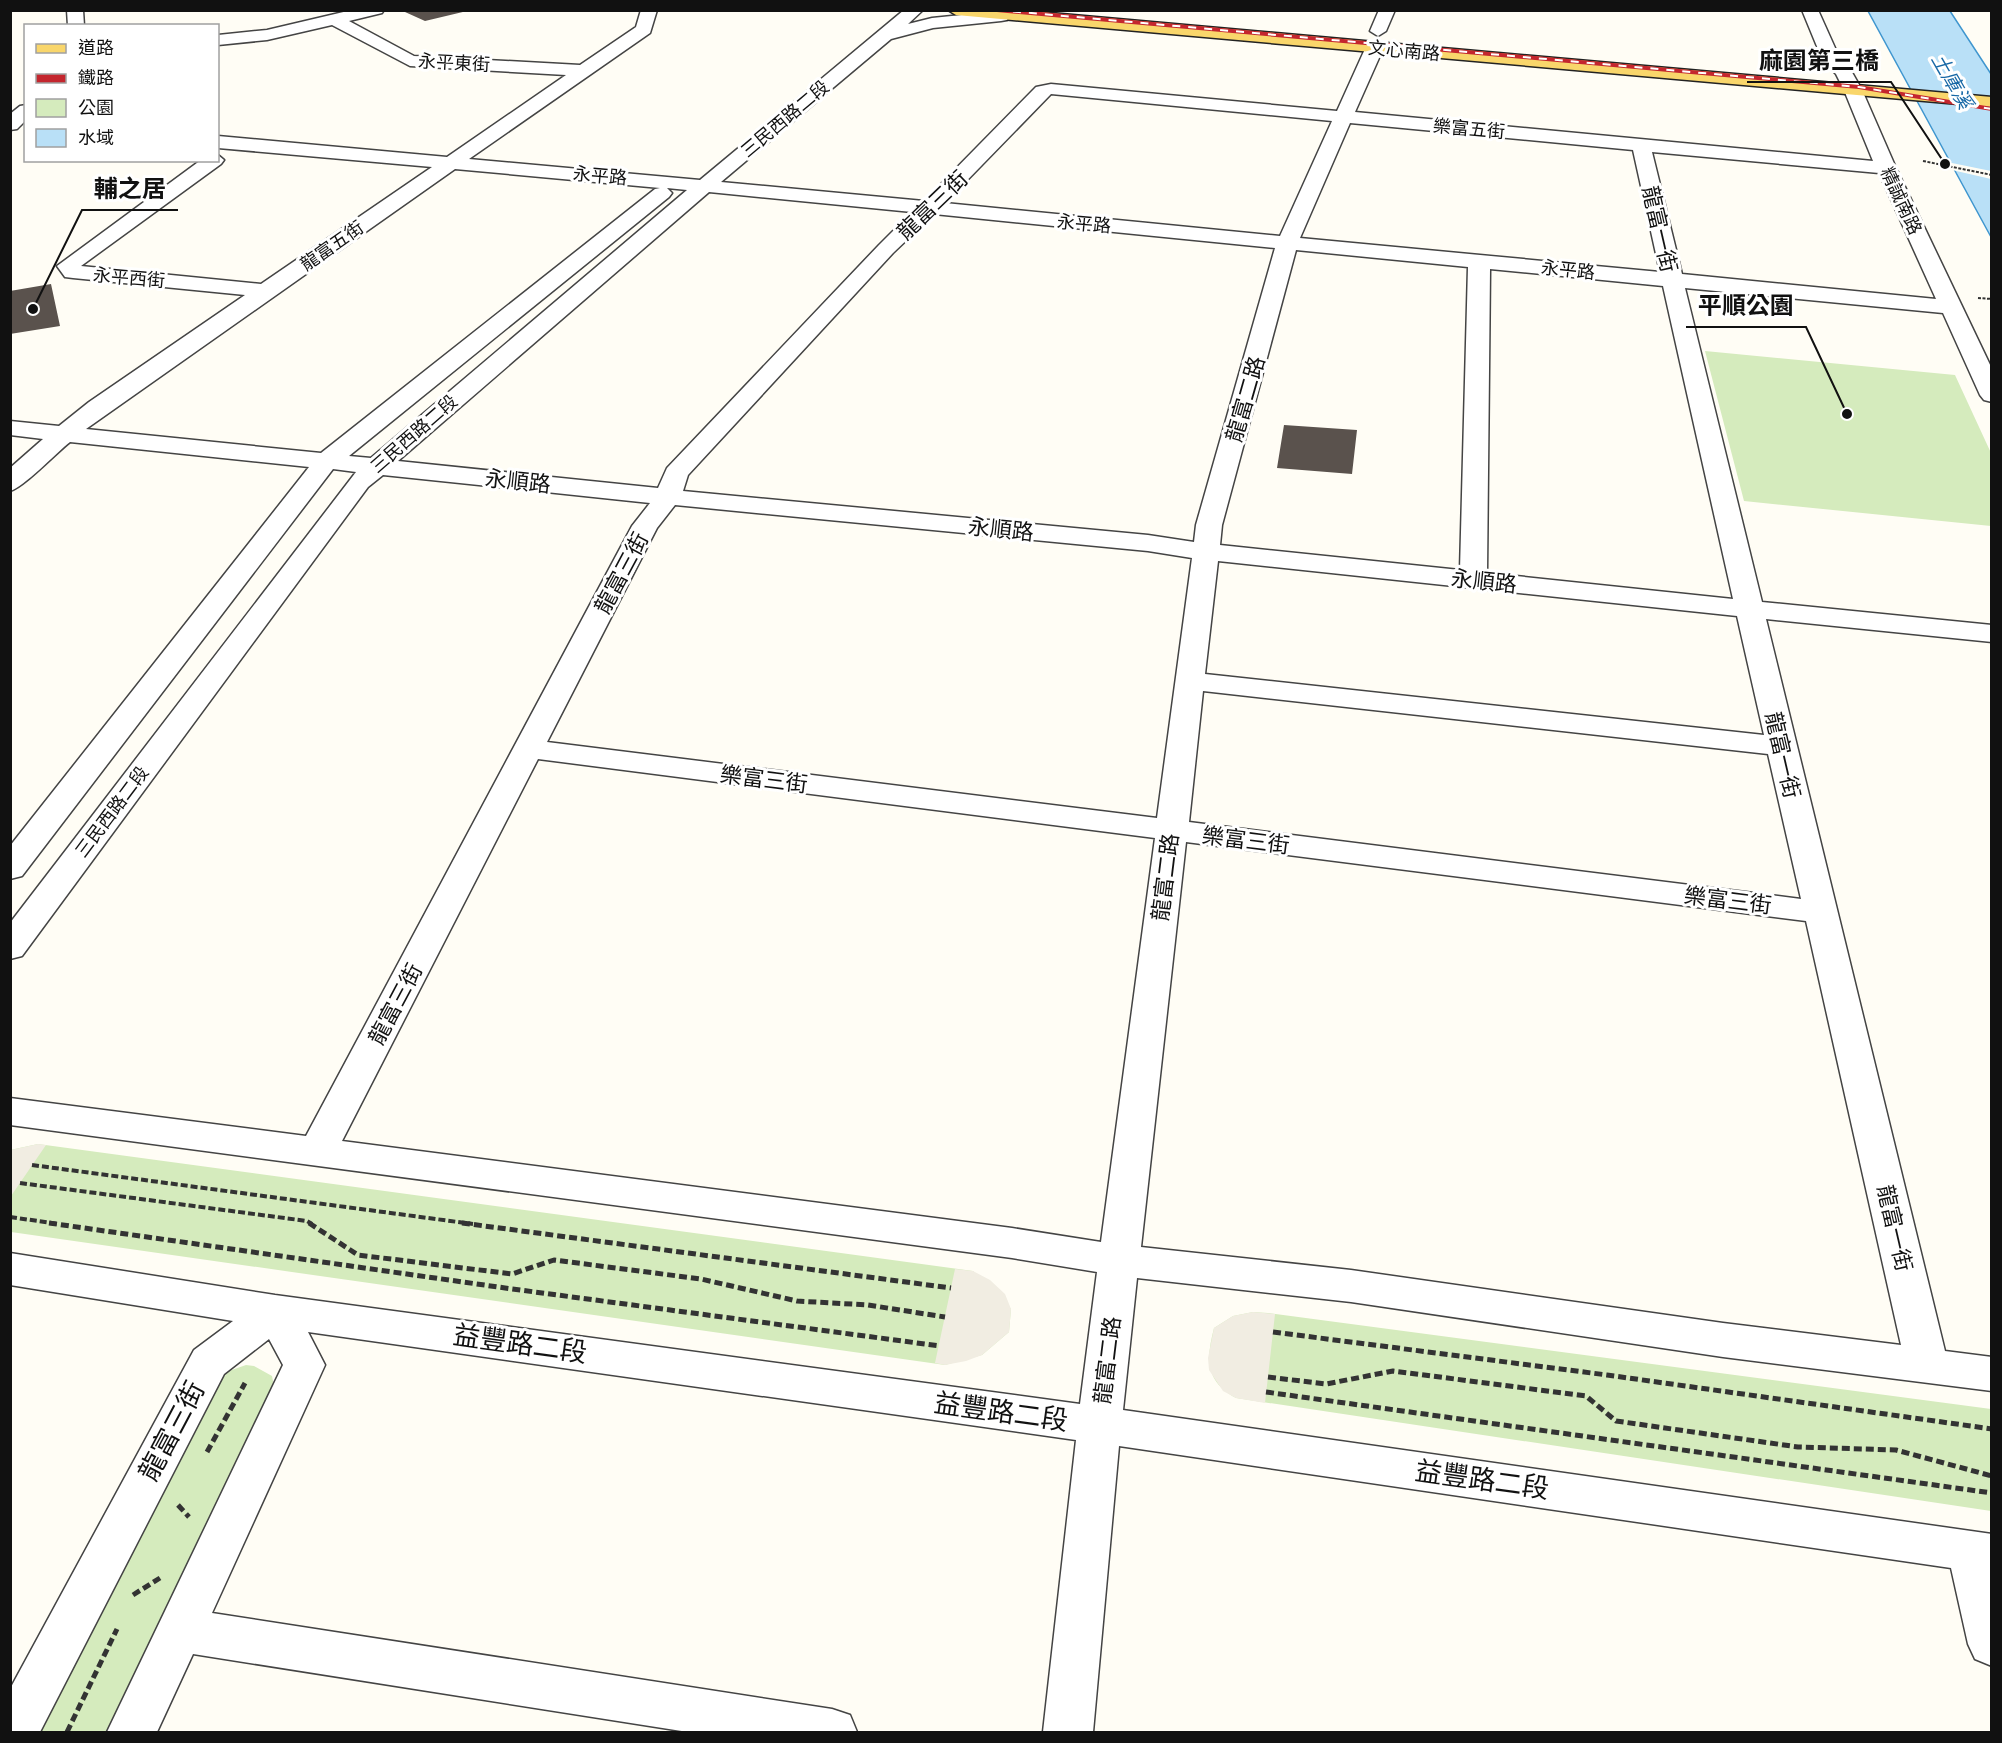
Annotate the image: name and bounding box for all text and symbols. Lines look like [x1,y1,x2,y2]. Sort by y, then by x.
legend [24,24,219,162]
text: 道路 [78,37,114,59]
street label: 文心南路 [1367,37,1441,65]
callout: 麻園第三橋 [1747,40,1891,82]
text: 麻園第三橋 [1759,46,1879,75]
water label: 土庫溪 [1927,49,1979,116]
street label: 永平東街 [417,50,491,76]
text: 鐵路 [78,67,114,89]
street label: 三民西路二段 [737,76,833,162]
text: 公園 [78,97,114,119]
street label: 樂富五街 [1432,115,1506,143]
text: 水域 [78,127,114,149]
street label: 永平路 [572,163,628,189]
street label: 精誠南路 [1876,164,1926,238]
street label: 龍富三街 [891,165,973,246]
callout: 輔之居 [82,168,178,210]
text: 輔之居 [94,174,166,203]
street label: 龍富一街 [1636,183,1683,275]
street label: 永平路 [1056,211,1112,237]
street label: 龍富五街 [296,216,368,276]
street label: 永平路 [1540,256,1596,284]
street label: 永平西街 [92,264,166,292]
callout: 平順公園 [1686,285,1806,327]
text: 平順公園 [1698,291,1794,320]
street label: 龍富二路 [1220,353,1271,445]
street label: 三民西路二段 [366,390,462,478]
street label: 永順路 [484,465,552,498]
street label: 永順路 [967,513,1035,546]
street label: 龍富三街 [589,528,654,618]
street label: 永順路 [1450,565,1518,598]
street label: 龍富一街 [1759,709,1806,801]
street label: 樂富三街 [719,761,809,798]
street label: 三民西路二段 [71,762,153,862]
street label: 樂富三街 [1201,822,1291,859]
street label: 龍富二路 [1147,832,1184,922]
street label: 樂富三街 [1683,882,1773,919]
street label: 龍富三街 [363,959,428,1049]
street label: 龍富一街 [1871,1182,1918,1274]
street label: 龍富二路 [1089,1315,1126,1405]
street label: 益豐路二段 [451,1319,589,1369]
street label: 龍富三街 [133,1376,211,1486]
street label: 益豐路二段 [932,1387,1070,1437]
street label: 益豐路二段 [1413,1455,1551,1505]

